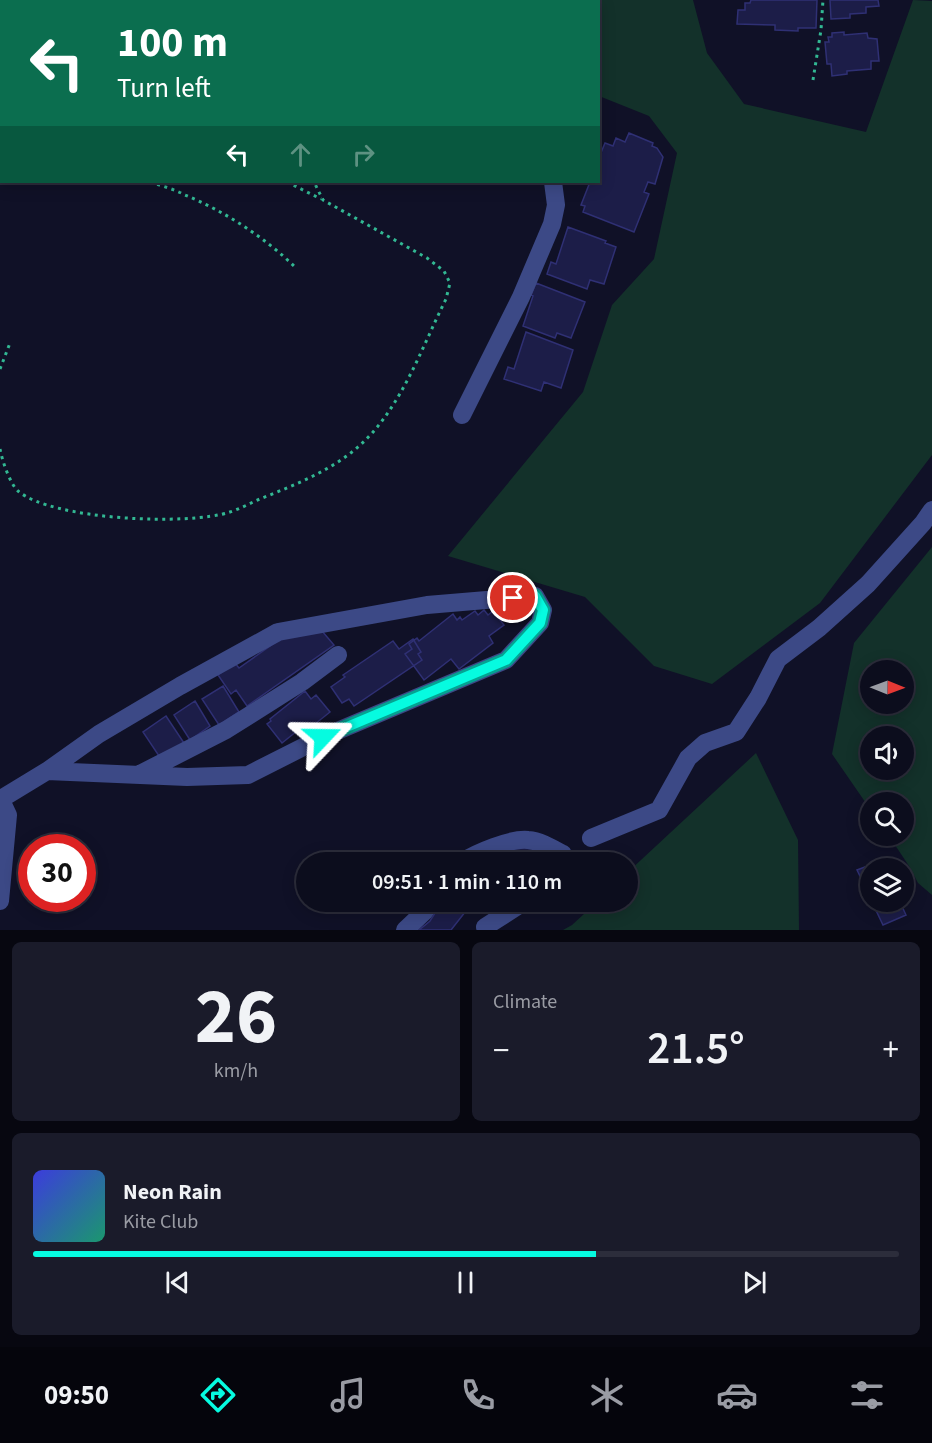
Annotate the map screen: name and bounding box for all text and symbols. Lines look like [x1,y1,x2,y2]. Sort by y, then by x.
text: 100 m [117,13,228,73]
icon: left [18,24,96,102]
text: Turn left [117,69,211,108]
icon: left [221,138,254,171]
icon: ahead [284,138,317,171]
icon: right [347,138,380,171]
pin [487,572,538,623]
icon: arrive [496,581,529,614]
north arrow [860,660,914,714]
map controls [860,660,914,912]
position arrow [291,705,355,769]
button: sound [860,726,914,780]
button: search [860,792,914,846]
speed limit sign: 30 [18,834,96,912]
button: layers [860,858,914,912]
text: 09:51 · 1 min · 110 m [372,866,562,898]
text: 26 [195,962,277,1073]
text: Climate [493,988,557,1016]
text: 21.5° [647,1017,745,1081]
text: − [493,1027,509,1074]
text: + [883,1027,899,1074]
text: km/h [214,1057,258,1085]
text: Neon Rain [123,1176,222,1208]
text: Kite Club [123,1208,198,1236]
icon: previous [161,1266,194,1299]
icon: pause [449,1266,482,1299]
icon: next [738,1266,771,1299]
icon: directions [197,1374,239,1416]
icon: music [327,1374,369,1416]
icon: phone [457,1374,499,1416]
icon: climate [586,1374,628,1416]
icon: car [716,1374,758,1416]
icon: filters [846,1374,888,1416]
text: 09:50 [44,1376,109,1415]

